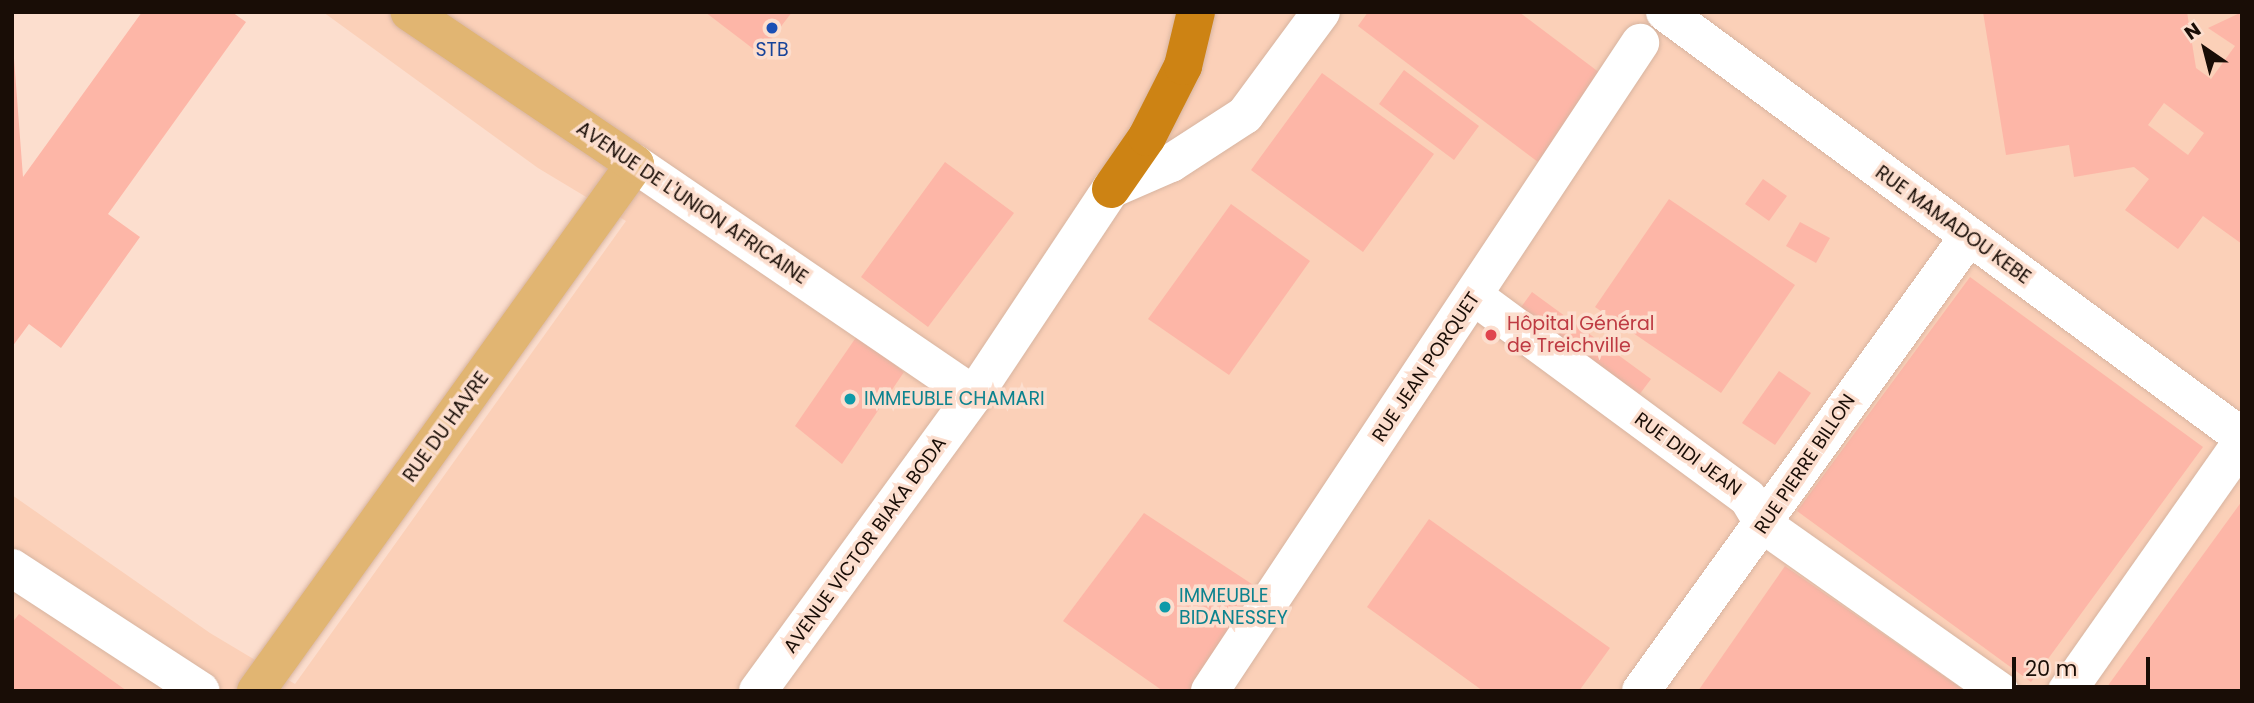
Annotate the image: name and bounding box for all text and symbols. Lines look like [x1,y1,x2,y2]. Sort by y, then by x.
north arrow [2170,14,2240,84]
text: N [2179,16,2206,47]
marker: STB [764,20,780,36]
place label: STB [755,39,789,61]
street label: AVENUE DE L'UNION AFRICAINE [572,117,812,289]
street label: RUE MAMADOU KEBE [1871,161,2035,289]
street label: RUE JEAN PORQUET [1367,288,1485,446]
place label: Hôpital Général de Treichville [1507,313,1654,357]
marker: Hôpital Général de Treichville [1481,325,1501,345]
street label: RUE DU HAVRE [398,367,494,487]
place label: IMMEUBLE CHAMARI [864,388,1045,410]
street label: RUE PIERRE BILLON [1750,390,1860,538]
marker: IMMEUBLE CHAMARI [842,391,858,407]
street label: RUE DIDI JEAN [1630,408,1746,500]
street label: AVENUE VICTOR BIAKA BODA [779,432,951,658]
place label: IMMEUBLE BIDANESSEY [1179,585,1288,629]
marker: IMMEUBLE BIDANESSEY [1157,599,1173,615]
scale bar [2016,644,2154,688]
text: 20 m [2025,654,2078,683]

